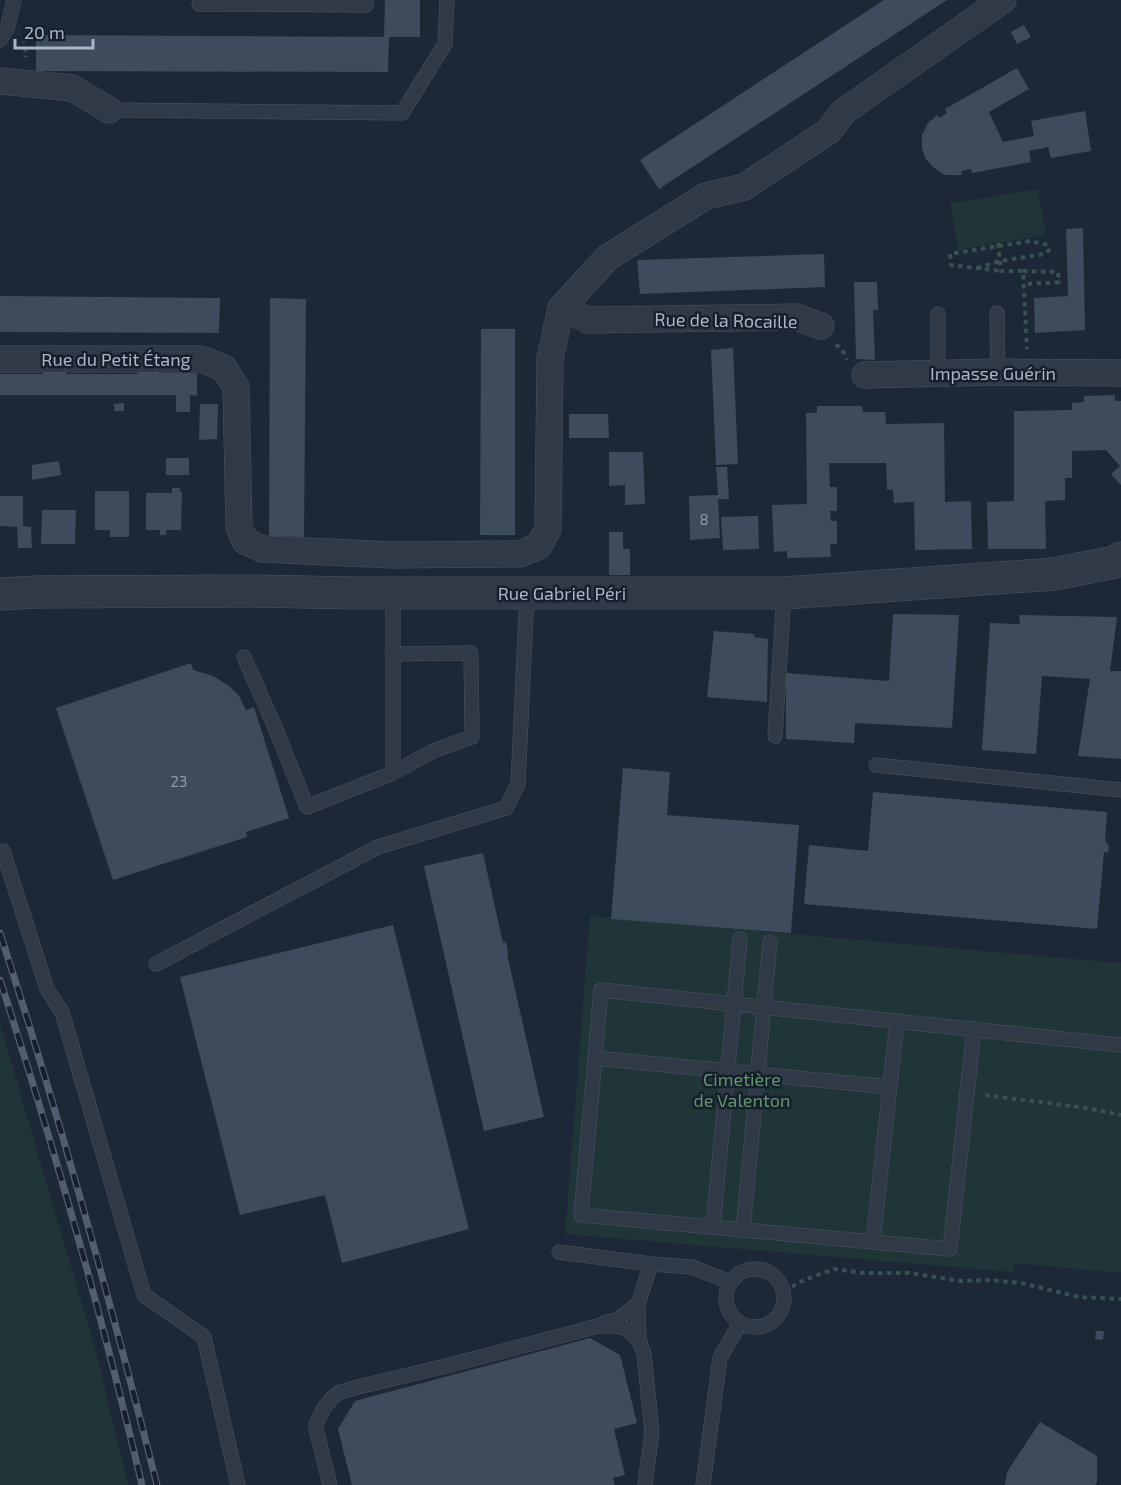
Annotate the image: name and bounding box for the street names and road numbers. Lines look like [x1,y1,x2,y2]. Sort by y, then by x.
street label: Rue de la Rocaille [654,308,798,332]
street label: Rue du Petit Étang [41,348,191,370]
street label: Impasse Guérin [930,362,1056,384]
street label: Rue Gabriel Péri [498,582,626,604]

